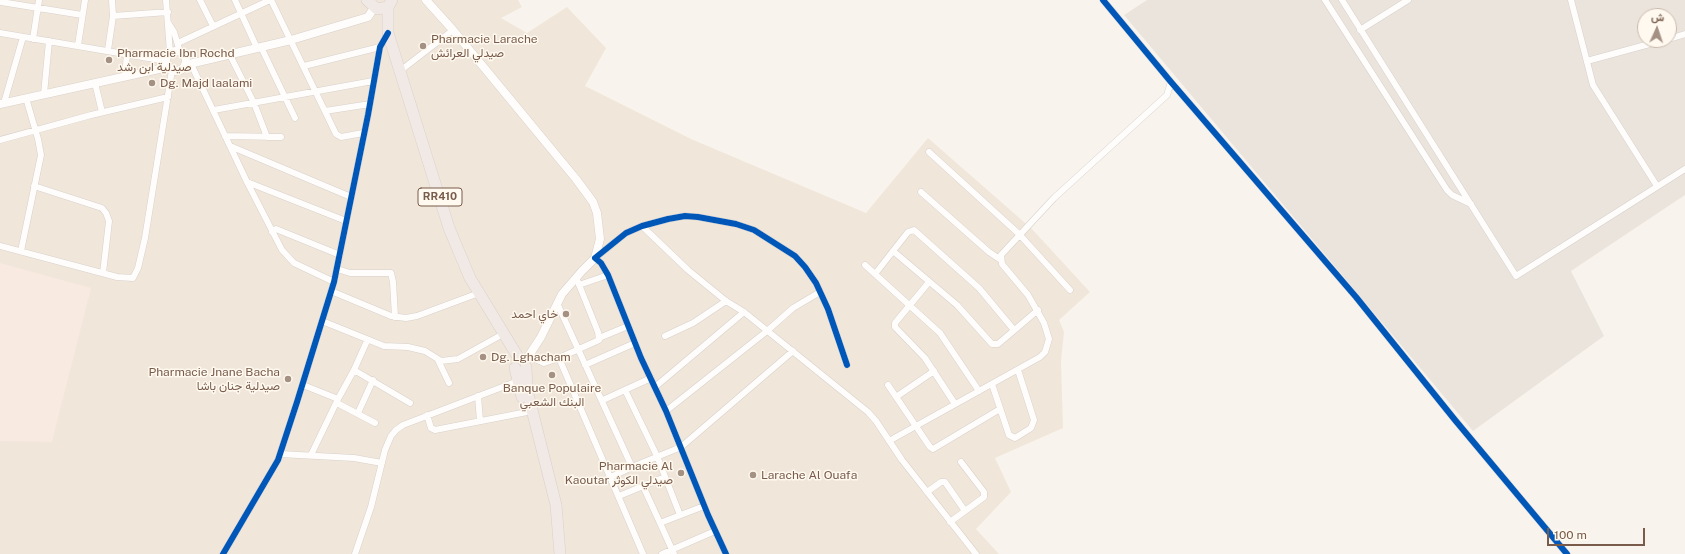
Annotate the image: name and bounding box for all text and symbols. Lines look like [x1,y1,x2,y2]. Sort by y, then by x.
north arrow [1637,8,1677,48]
text: ش [1651,11,1664,23]
place label: Pharmacie Larache صيدلي العرائش [431,32,538,60]
marker: Pharmacie Larache صيدلي العرائش [418,41,428,51]
place label: Pharmacie Ibn Rochd صيدلية ابن رشد [117,46,235,74]
marker: Pharmacie Ibn Rochd صيدلية ابن رشد [104,55,114,65]
place label: Dg. Majd laalami [160,76,252,90]
marker: Dg. Majd laalami [147,78,157,88]
road number: RR410 [418,188,462,206]
place label: خاي احمد [511,307,558,321]
marker: خاي احمد [561,309,571,319]
place label: Dg. Lghacham [491,350,571,364]
marker: Dg. Lghacham [478,352,488,362]
place label: Pharmacie Jnane Bacha صيدلية جنان باشا [149,365,280,393]
marker: Banque Populaire البنك الشعبي [547,370,557,380]
marker: Pharmacie Jnane Bacha صيدلية جنان باشا [283,374,293,384]
place label: Banque Populaire البنك الشعبي [503,381,601,409]
place label: Pharmacie Al Kaoutar صيدلي الكوثر [565,459,673,487]
marker: Pharmacie Al Kaoutar صيدلي الكوثر [676,468,686,478]
place label: Larache Al Ouafa [761,468,857,482]
marker: Larache Al Ouafa [748,470,758,480]
scale bar [1549,520,1647,546]
text: 100 m [1554,528,1587,542]

